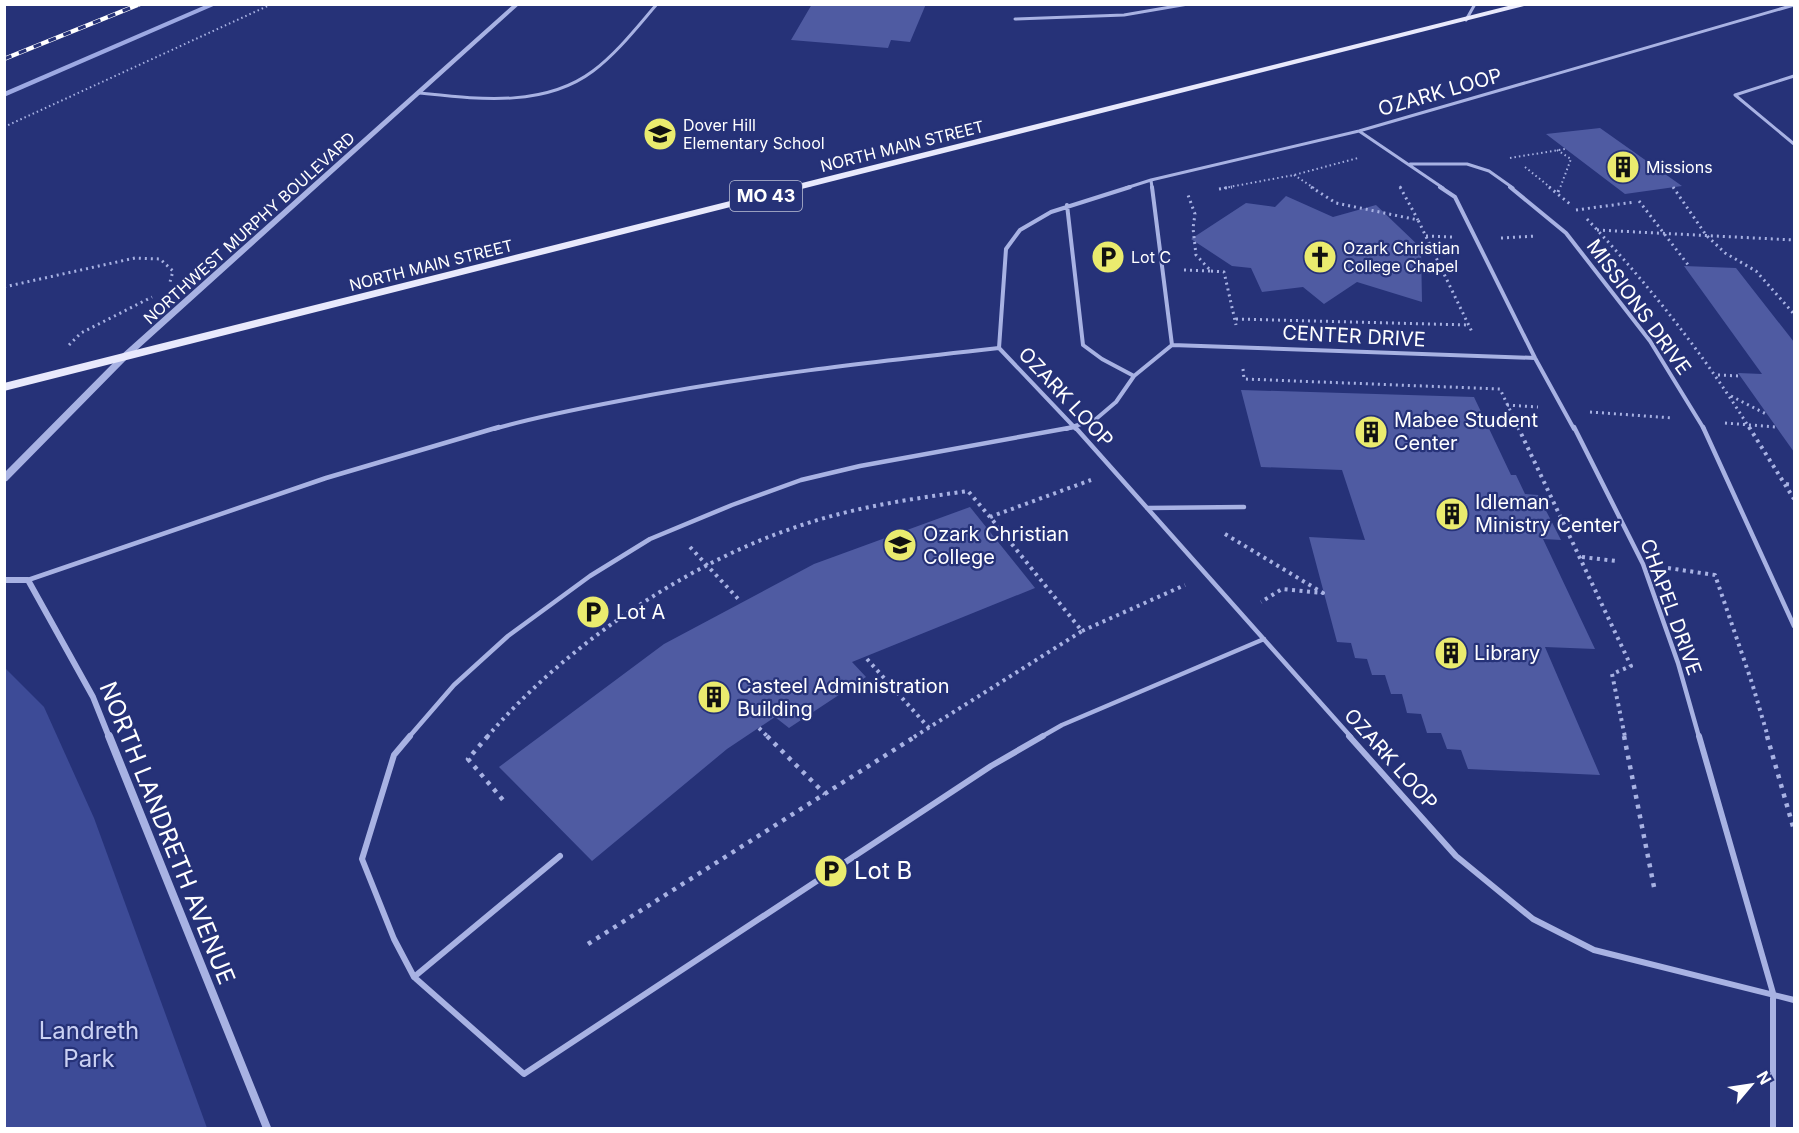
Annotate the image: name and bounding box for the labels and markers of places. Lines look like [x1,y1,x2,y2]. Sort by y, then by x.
place label: Dover Hill Elementary School [683,115,825,153]
school or university icon: Dover Hill Elementary School [642,116,678,152]
building icon: Missions [1605,149,1641,185]
place label: Missions [1646,157,1713,177]
place label: Ozark Christian College Chapel [1343,238,1460,276]
parking icon: Lot C [1090,239,1126,275]
church icon: Ozark Christian College Chapel [1302,239,1338,275]
place label: Lot C [1131,247,1171,267]
place label: Mabee Student Center [1394,408,1538,455]
building icon: Mabee Student Center [1353,414,1389,450]
place label: Idleman Ministry Center [1475,490,1620,537]
building icon: Idleman Ministry Center [1434,496,1470,532]
place label: Ozark Christian College [923,522,1069,569]
school or university icon: Ozark Christian College [882,527,918,563]
parking icon: Lot A [575,594,611,630]
place label: Lot A [616,600,665,624]
building icon: Library [1433,635,1469,671]
place label: Library [1474,641,1540,665]
place label: Casteel Administration Building [737,674,950,721]
building icon: Casteel Administration Building [696,679,732,715]
parking icon: Lot B [813,853,849,889]
place label: Lot B [854,856,912,885]

